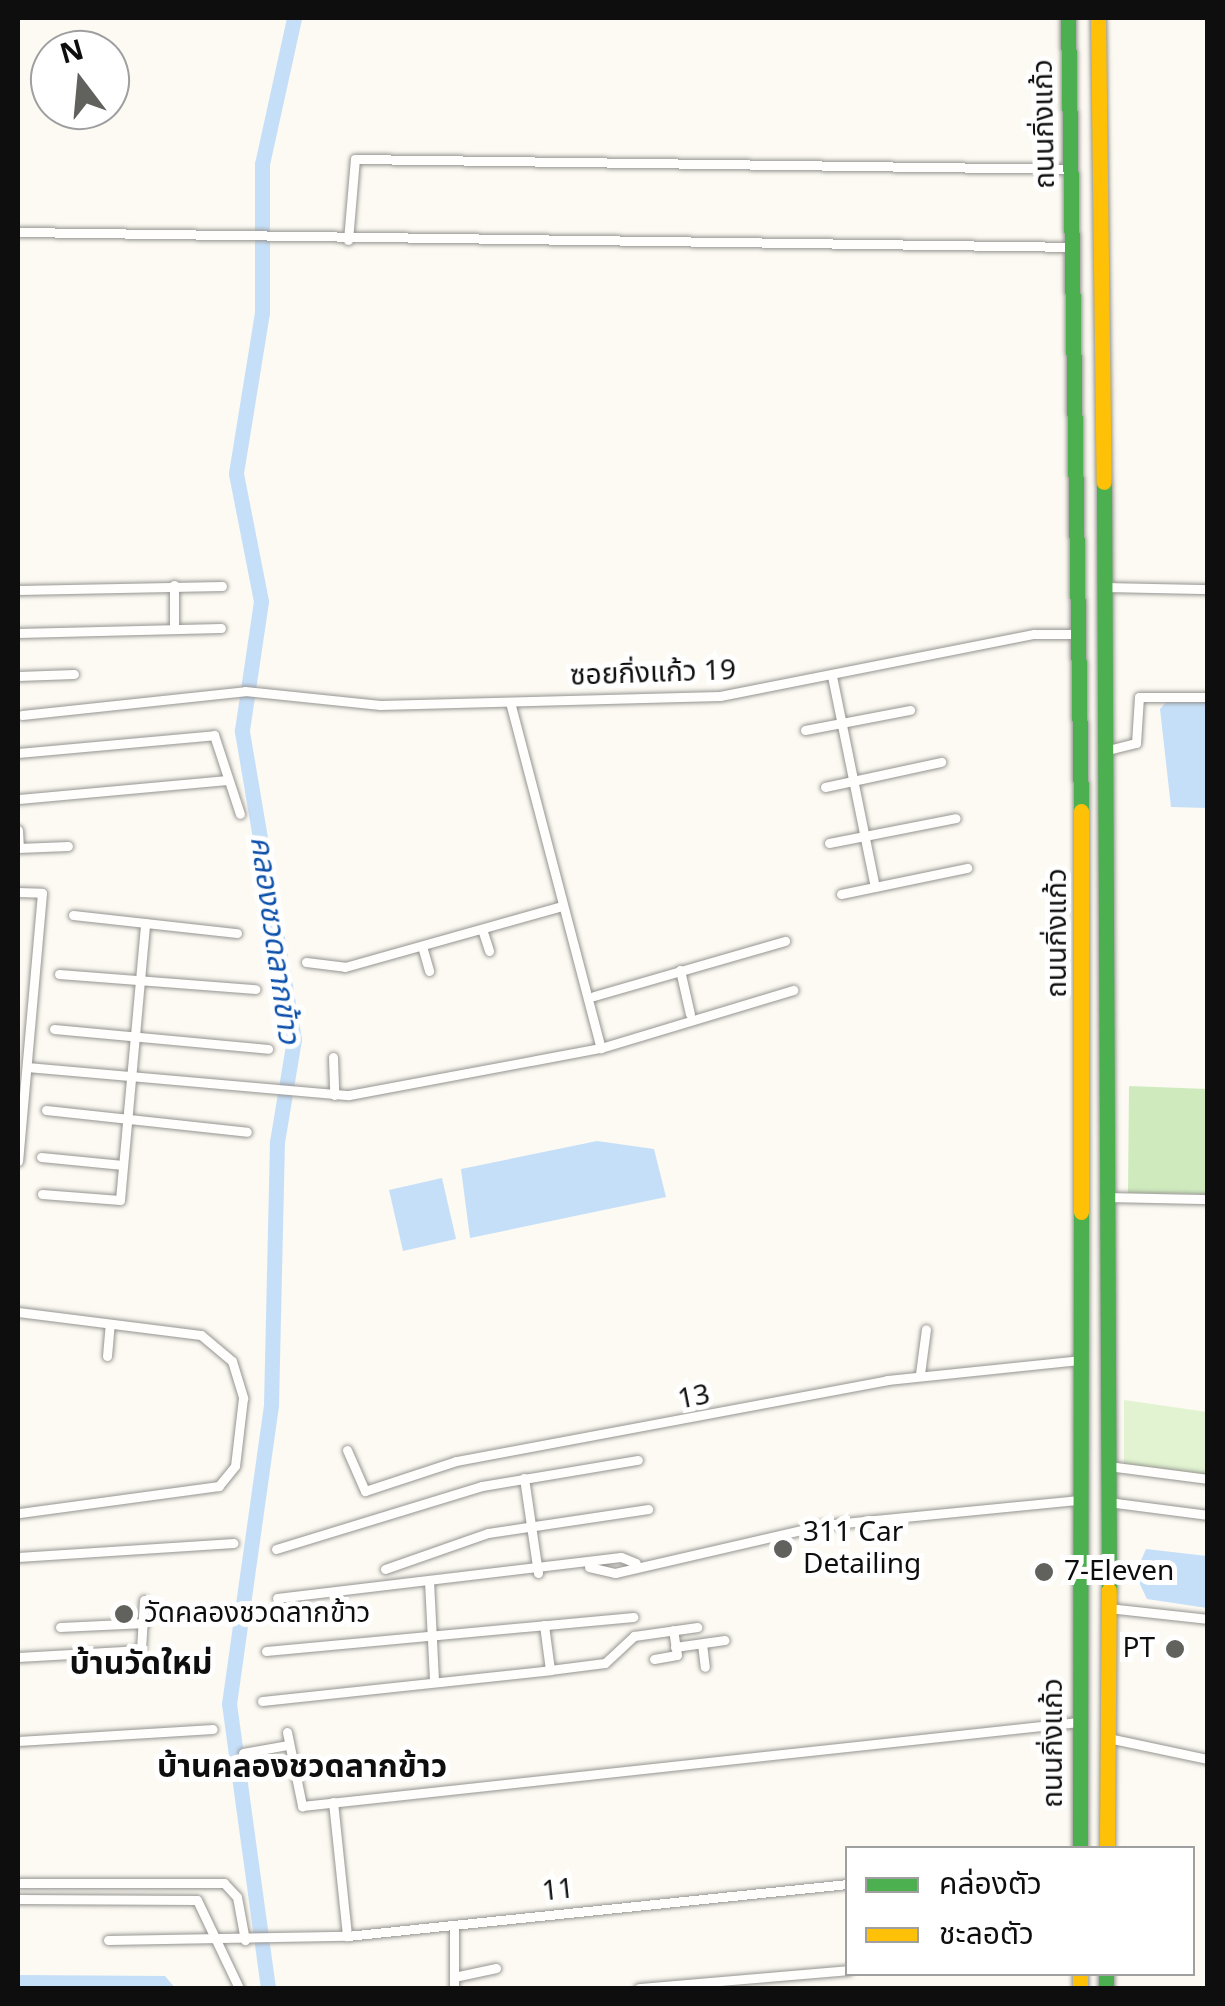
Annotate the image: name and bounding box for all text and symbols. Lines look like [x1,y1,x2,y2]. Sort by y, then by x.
text: N [55,29,89,76]
north arrow [30,30,130,130]
street label: ถนนกิ่งแก้ว [1027,59,1063,189]
street label: ซอยกิ่งแก้ว 19 [570,654,736,694]
water label: คลองชวดลากข้าว [242,834,306,1046]
street label: ถนนกิ่งแก้ว [1041,868,1075,998]
street label: 13 [675,1378,713,1418]
place label: 311 Car Detailing [803,1516,921,1582]
marker: 311 Car Detailing [772,1538,794,1560]
place label: 7-Eleven [1064,1555,1174,1589]
marker: 7-Eleven [1033,1561,1055,1583]
place label: วัดคลองชวดลากข้าว [144,1597,370,1631]
marker: วัดคลองชวดลากข้าว [113,1603,135,1625]
place label: PT [1122,1632,1155,1666]
marker: PT [1164,1638,1186,1660]
district label: บ้านวัดใหม่ [69,1645,213,1683]
street label: ถนนกิ่งแก้ว [1037,1678,1071,1808]
district label: บ้านคลองชวดลากข้าว [157,1748,447,1786]
legend [845,1846,1195,1976]
text: คล่องตัว [939,1862,1042,1908]
street label: 11 [540,1873,576,1909]
text: ชะลอตัว [939,1912,1034,1958]

